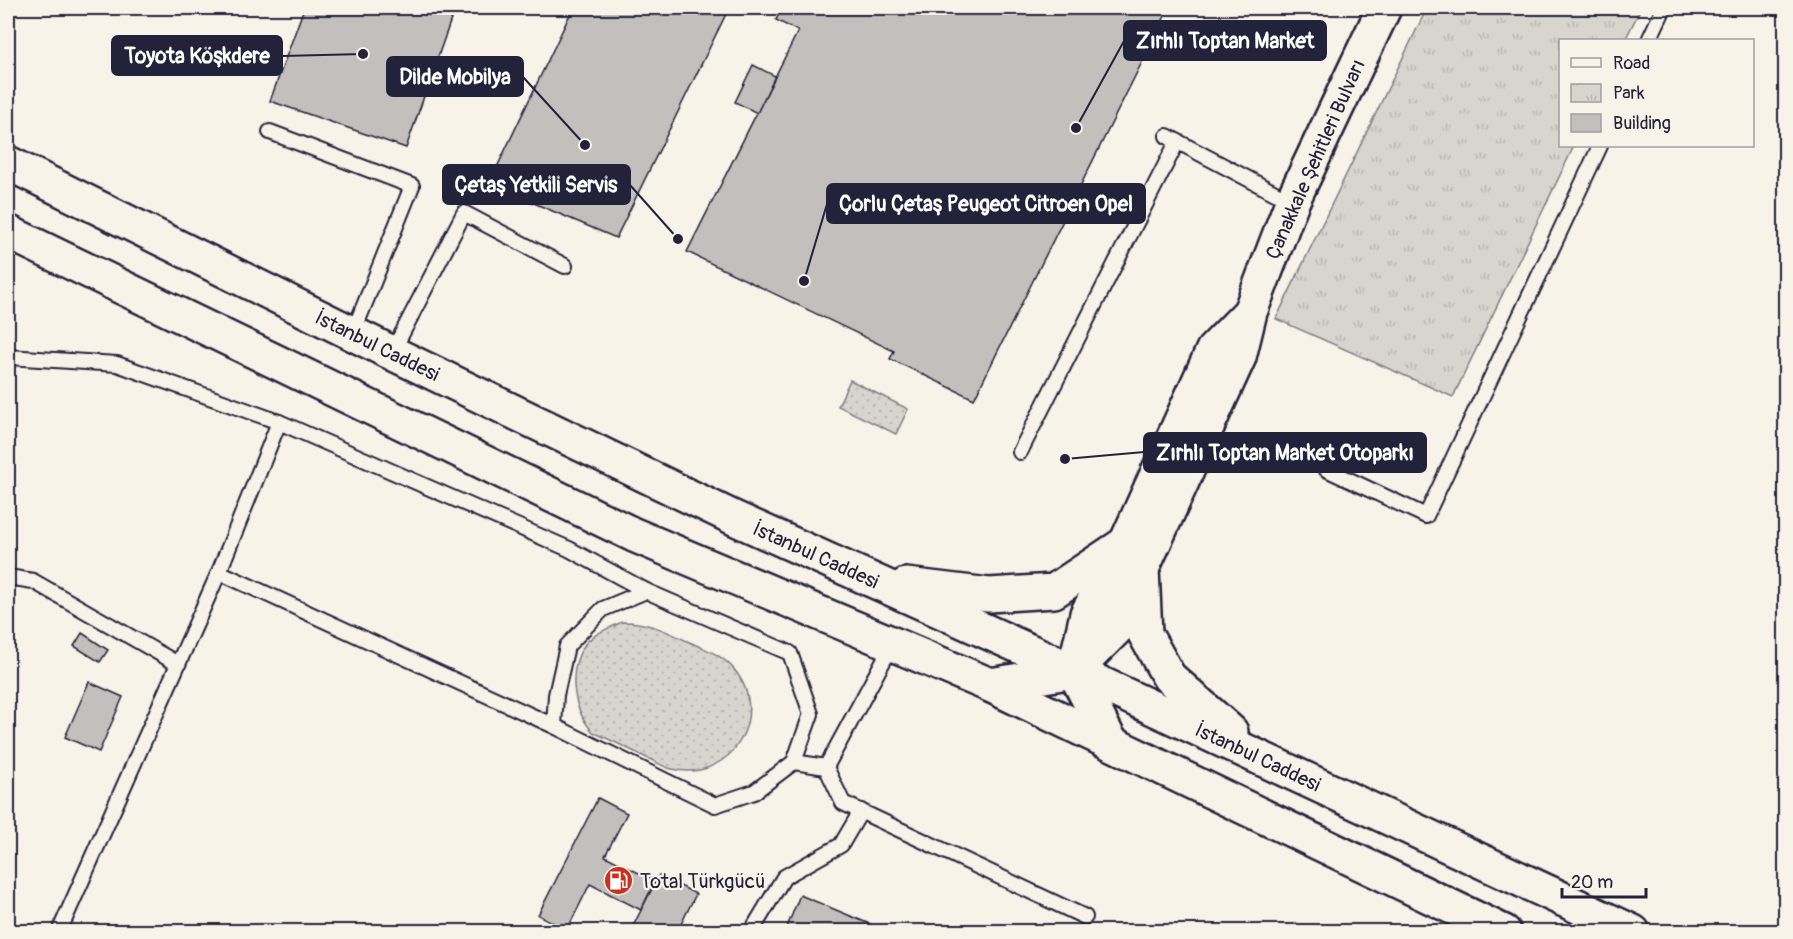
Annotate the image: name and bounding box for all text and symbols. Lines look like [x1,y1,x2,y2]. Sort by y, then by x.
callout: Zırhlı Toptan Market [1124,21,1326,60]
text: Zırhlı Toptan Market [1136,28,1315,55]
callout: Toyota Köşkdere [112,36,282,75]
legend [1559,39,1754,147]
text: Toyota Köşkdere [123,43,270,70]
text: Road [1613,52,1650,75]
street label: Çanakkale Şehitleri Bulvarı [1260,55,1371,263]
callout: Dilde Mobilya [387,57,523,96]
text: Dilde Mobilya [399,64,511,91]
text: Park [1613,82,1645,105]
text: Building [1613,112,1671,135]
callout: Çetaş Yetkili Servis [443,165,630,204]
text: Çetaş Yetkili Servis [455,172,618,199]
callout: Çorlu Çetaş Peugeot Citroen Opel [827,184,1145,223]
text: Çorlu Çetaş Peugeot Citroen Opel [839,191,1133,218]
street label: İstanbul Caddesi [311,305,443,387]
callout: Zırhlı Toptan Market Otoparkı [1144,433,1426,472]
text: Zırhlı Toptan Market Otoparkı [1156,440,1414,467]
street label: İstanbul Caddesi [749,516,883,595]
street label: İstanbul Caddesi [1191,717,1324,797]
scale bar [1562,861,1646,899]
fuel station icon: Total Türkgücü [603,865,635,897]
place label: Total Türkgücü [640,869,765,894]
text: 20 m [1571,871,1613,894]

